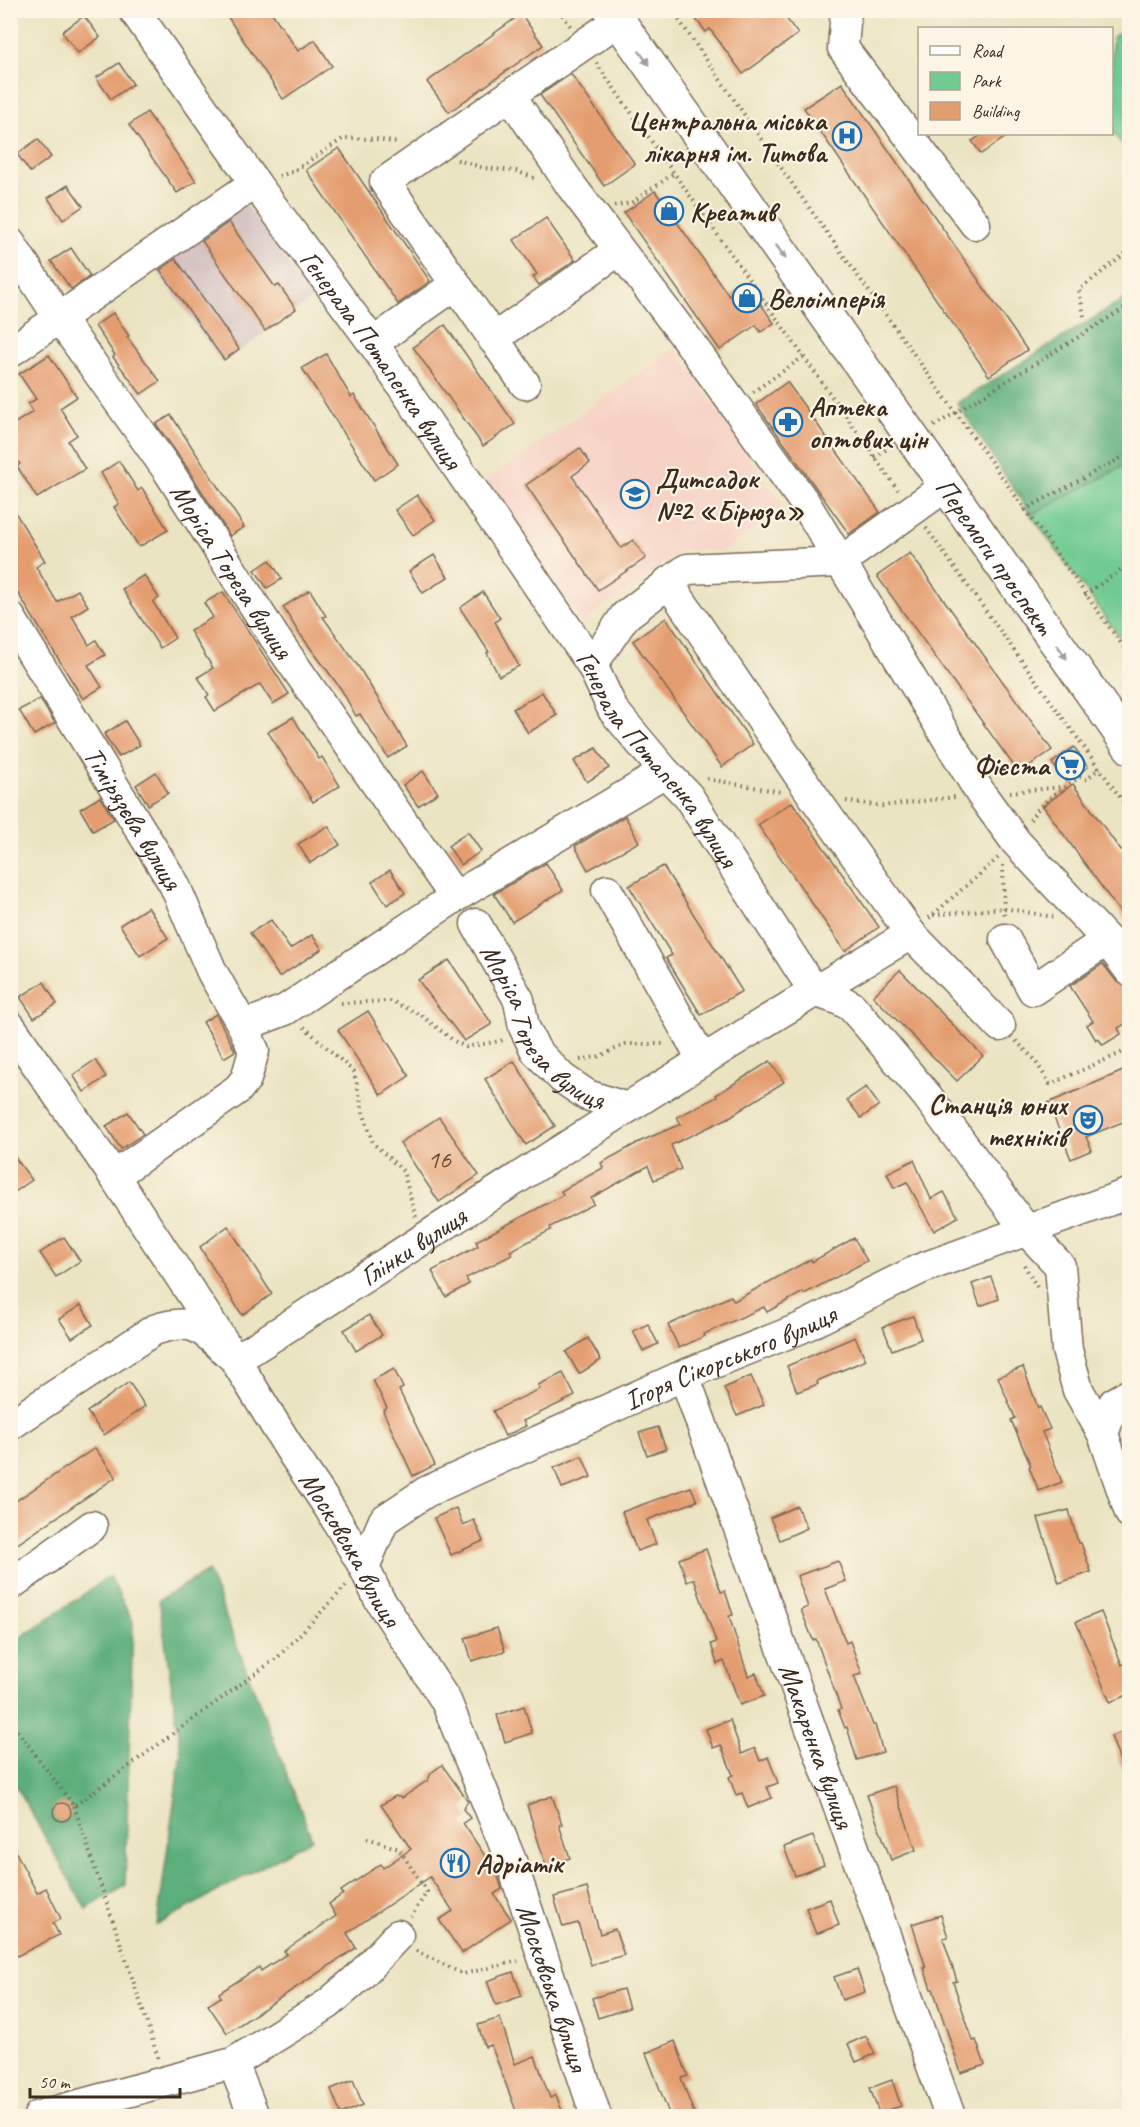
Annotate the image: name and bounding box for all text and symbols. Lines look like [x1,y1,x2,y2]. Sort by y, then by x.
legend [918,27,1113,135]
text: Road [972,40,1005,62]
one-way arrow [638,50,650,66]
text: Park [972,70,1002,92]
text: Building [972,100,1021,122]
place label: Центральна міська лікарня ім. Титова [628,103,829,170]
hospital icon: Центральна міська лікарня ім. Титова [831,120,863,152]
place label: Креатив [690,194,781,229]
shop icon: Креатив [653,195,685,227]
street label: Генерала Потапенка вулиця [293,243,472,477]
one-way arrow [775,243,787,259]
place label: Велоімперія [768,281,886,316]
shop icon: Велоімперія [731,282,763,314]
place label: Аптека оптових цін [809,389,929,456]
pharmacy icon: Аптека оптових цін [772,406,804,438]
place label: Дитсадок №2 «Бірюза» [656,461,804,529]
street label: Перемоги проспект [928,471,1064,643]
street label: Моріса Тореза вулиця [163,476,302,666]
school or university icon: Дитсадок №2 «Бірюза» [619,478,651,510]
street label: Генерала Потапенка вулиця [569,643,748,875]
one-way arrow [1056,644,1068,659]
street label: Тімірязєва вулиця [76,740,191,897]
place label: Фієста [974,748,1051,783]
supermarket icon: Фієста [1054,749,1086,781]
street label: Моріса Тореза вулиця [473,937,610,1117]
place label: Станція юних техніків [929,1087,1073,1154]
theatre icon: Станція юних техніків [1072,1104,1104,1136]
house number: 16 [427,1143,452,1176]
street label: Глінки вулиця [353,1198,474,1293]
street label: Ігоря Сікорського вулиця [618,1295,844,1418]
street label: Московська вулиця [292,1464,411,1635]
street label: Макаренка вулиця [771,1658,863,1834]
place label: Адріатік [476,1846,565,1881]
restaurant icon: Адріатік [439,1847,471,1879]
street label: Московська вулиця [509,1899,598,2078]
scale bar [30,2061,180,2099]
text: 50 m [39,2071,72,2093]

